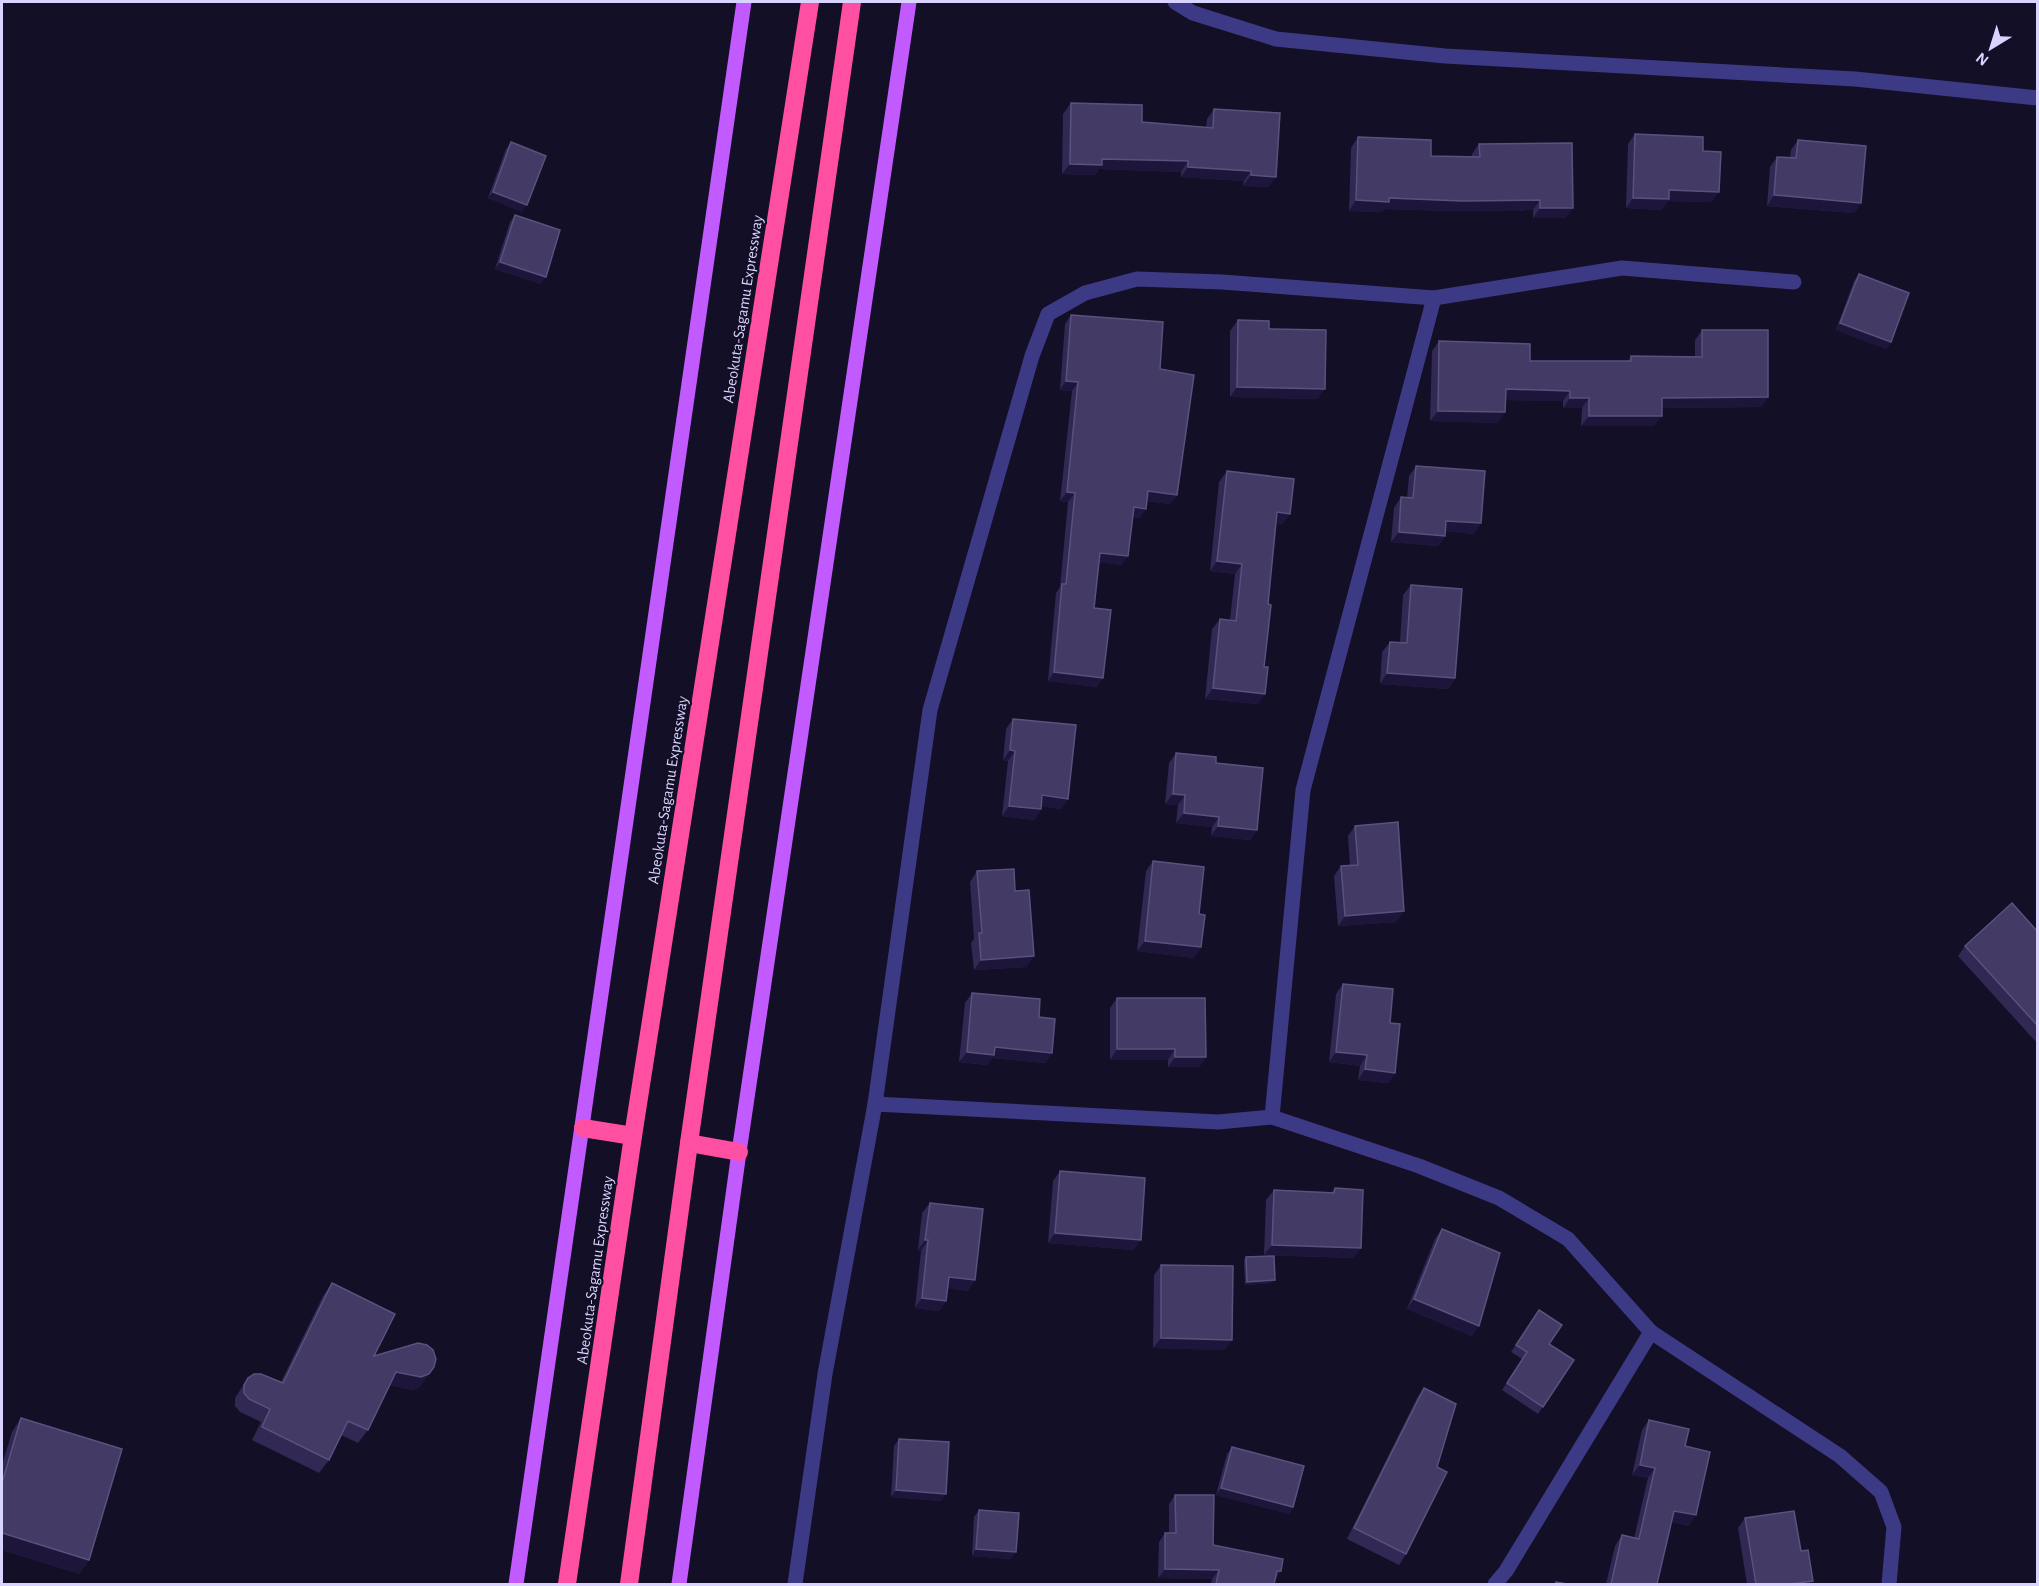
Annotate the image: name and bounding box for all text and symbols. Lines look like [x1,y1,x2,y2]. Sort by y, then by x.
north arrow [1961,18,2021,78]
text: N [1973,49,1992,69]
street label: Abeokuta-Sagamu Expressway [720,214,767,404]
street label: Abeokuta-Sagamu Expressway [645,695,692,885]
street label: Abeokuta-Sagamu Expressway [574,1175,617,1366]

